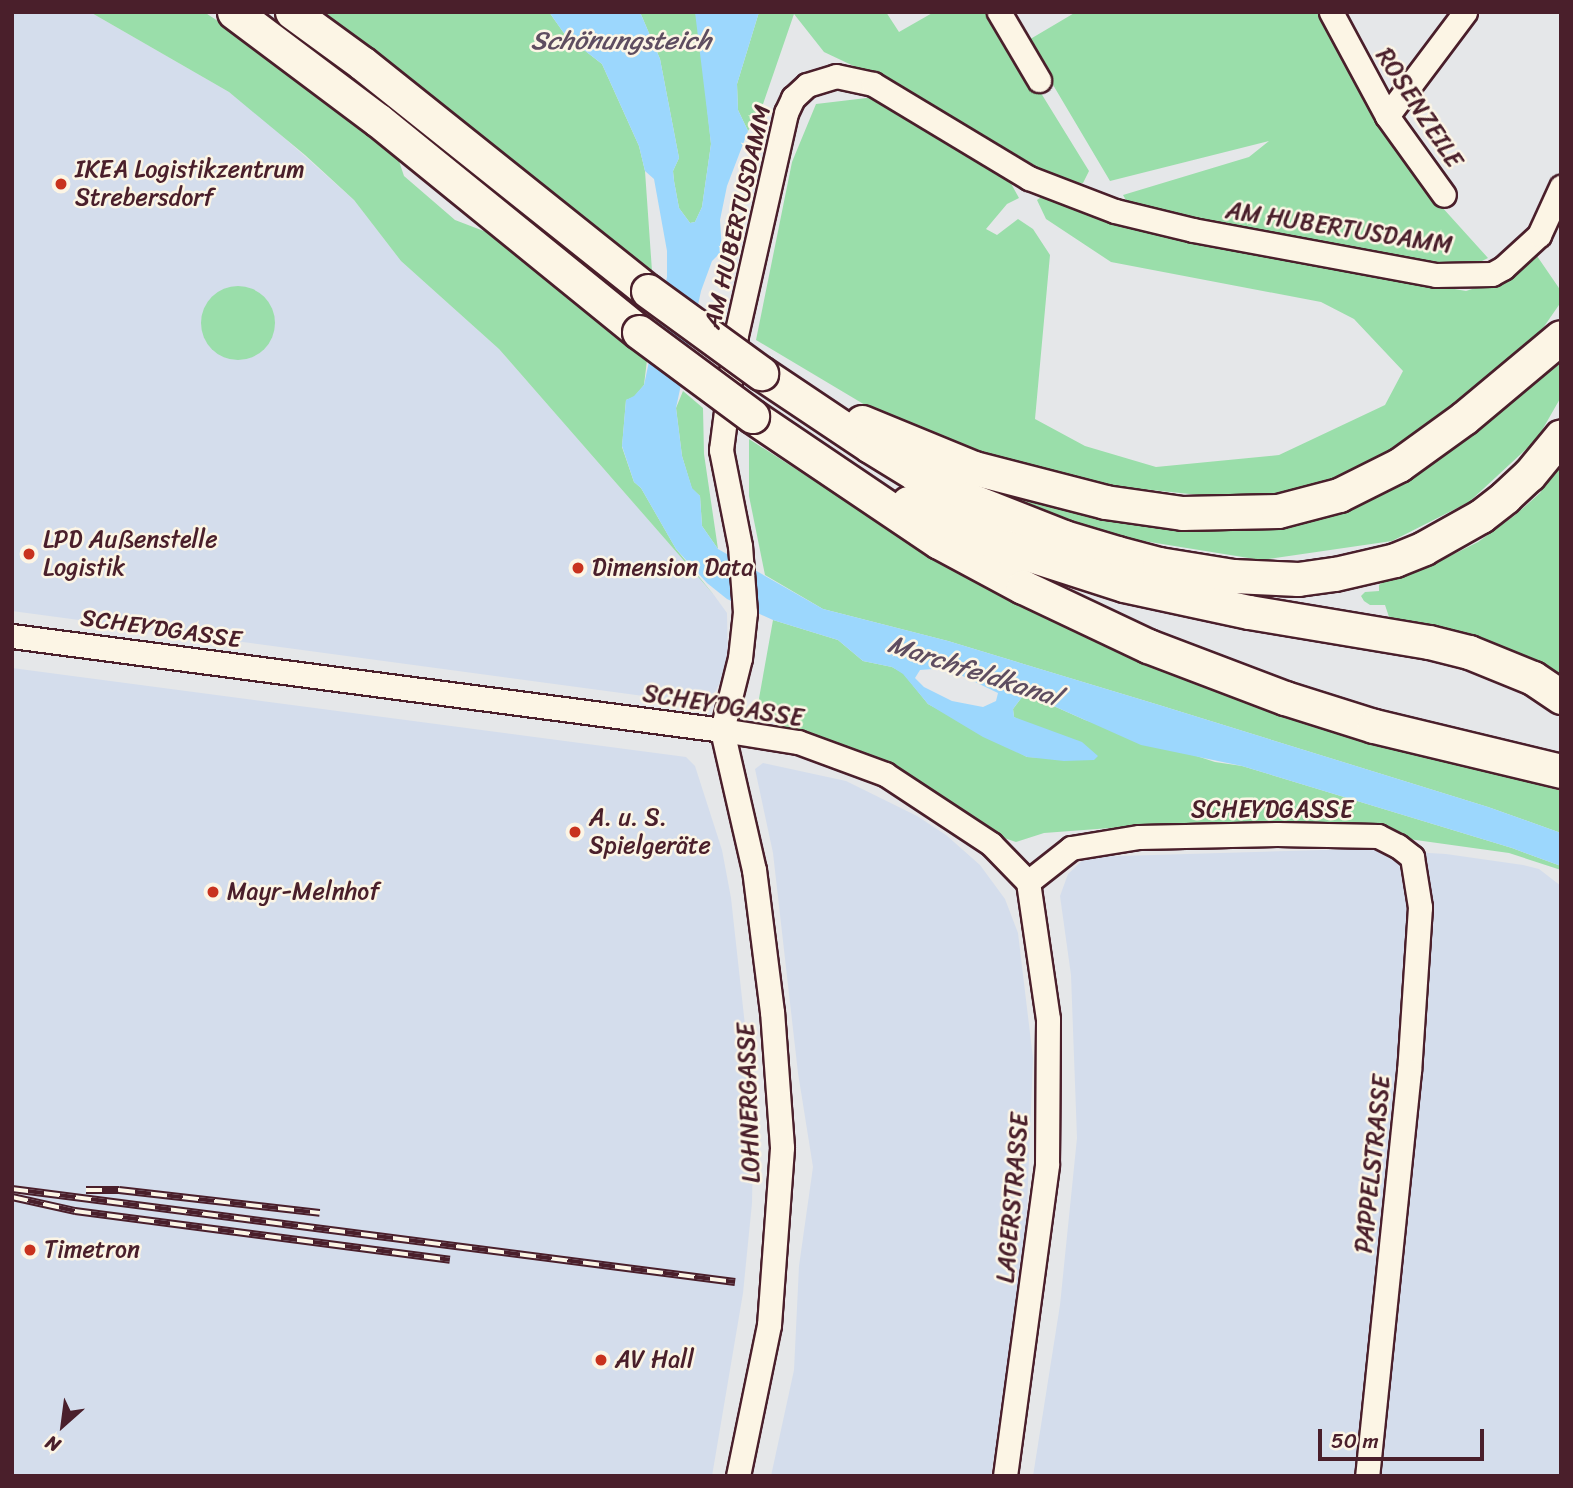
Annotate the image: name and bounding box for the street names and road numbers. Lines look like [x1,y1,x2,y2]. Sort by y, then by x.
street label: ROSENZEILE [1370,43,1468,173]
street label: AM HUBERTUSDAMM [698,101,778,333]
street label: AM HUBERTUSDAMM [1223,196,1455,260]
street label: SCHEYDGASSE [79,603,243,655]
street label: SCHEYDGASSE [641,679,805,733]
street label: SCHEYDGASSE [1191,796,1353,824]
street label: LOHNERGASSE [732,1022,766,1184]
street label: PAPPELSTRASSE [1349,1074,1397,1254]
street label: LAGERSTRASSE [991,1112,1035,1284]

